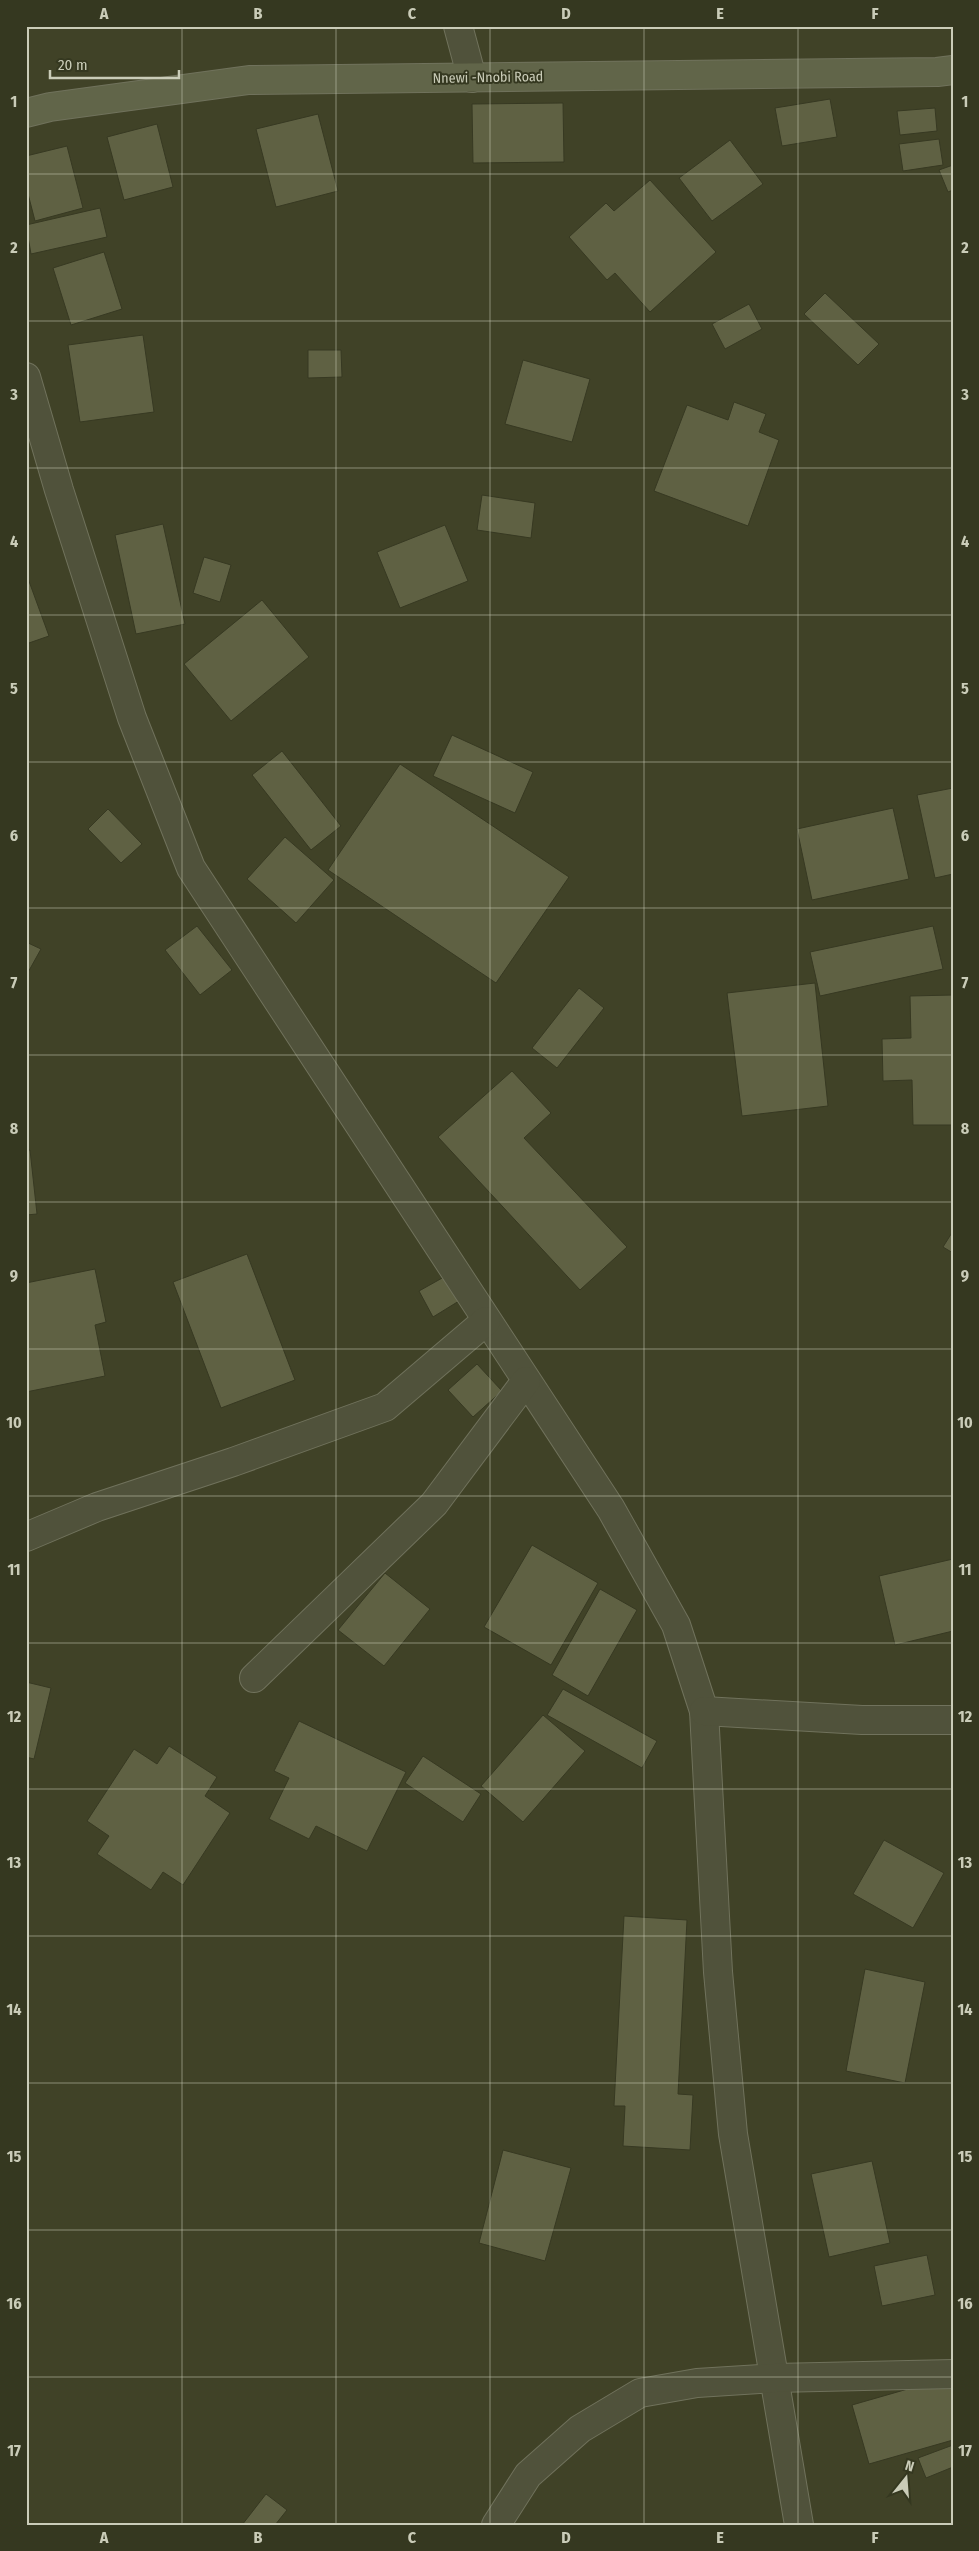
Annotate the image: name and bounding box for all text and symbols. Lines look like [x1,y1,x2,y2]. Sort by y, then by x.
text: A [99,4,109,23]
text: B [254,4,263,23]
text: C [408,4,417,23]
text: D [561,4,571,23]
text: E [716,4,724,23]
text: F [871,4,879,23]
scale bar [50,48,179,80]
text: 20 m [58,56,88,74]
street label: Nnewi -Nnobi Road [433,68,543,87]
text: 1 [11,92,17,111]
text: 1 [962,92,968,111]
text: 2 [9,238,18,257]
text: 2 [960,238,969,257]
text: 3 [9,385,18,404]
text: 3 [960,385,969,404]
text: 4 [10,532,18,551]
text: 4 [961,532,969,551]
text: 5 [10,679,18,698]
text: 5 [961,679,969,698]
text: 6 [10,826,18,845]
text: 6 [961,826,969,845]
text: 7 [11,973,18,992]
text: 7 [962,973,969,992]
text: 8 [10,1119,19,1138]
text: 8 [961,1119,970,1138]
text: 9 [10,1266,18,1285]
text: 9 [961,1266,969,1285]
text: 10 [6,1413,22,1432]
text: 10 [957,1413,973,1432]
text: 11 [7,1560,21,1579]
text: 11 [958,1560,972,1579]
text: 12 [7,1707,22,1726]
text: 12 [958,1707,973,1726]
text: 13 [7,1853,22,1872]
text: 13 [958,1853,973,1872]
text: 14 [7,2000,22,2019]
text: 14 [958,2000,973,2019]
text: 15 [7,2147,21,2166]
text: 15 [958,2147,972,2166]
text: 16 [6,2294,22,2313]
text: 16 [957,2294,973,2313]
text: 17 [7,2441,21,2460]
text: 17 [958,2441,972,2460]
north arrow [882,2454,932,2504]
text: N [903,2457,916,2475]
text: A [99,2528,109,2547]
text: B [254,2528,263,2547]
text: C [408,2528,417,2547]
text: D [561,2528,571,2547]
text: E [716,2528,724,2547]
text: F [871,2528,879,2547]

